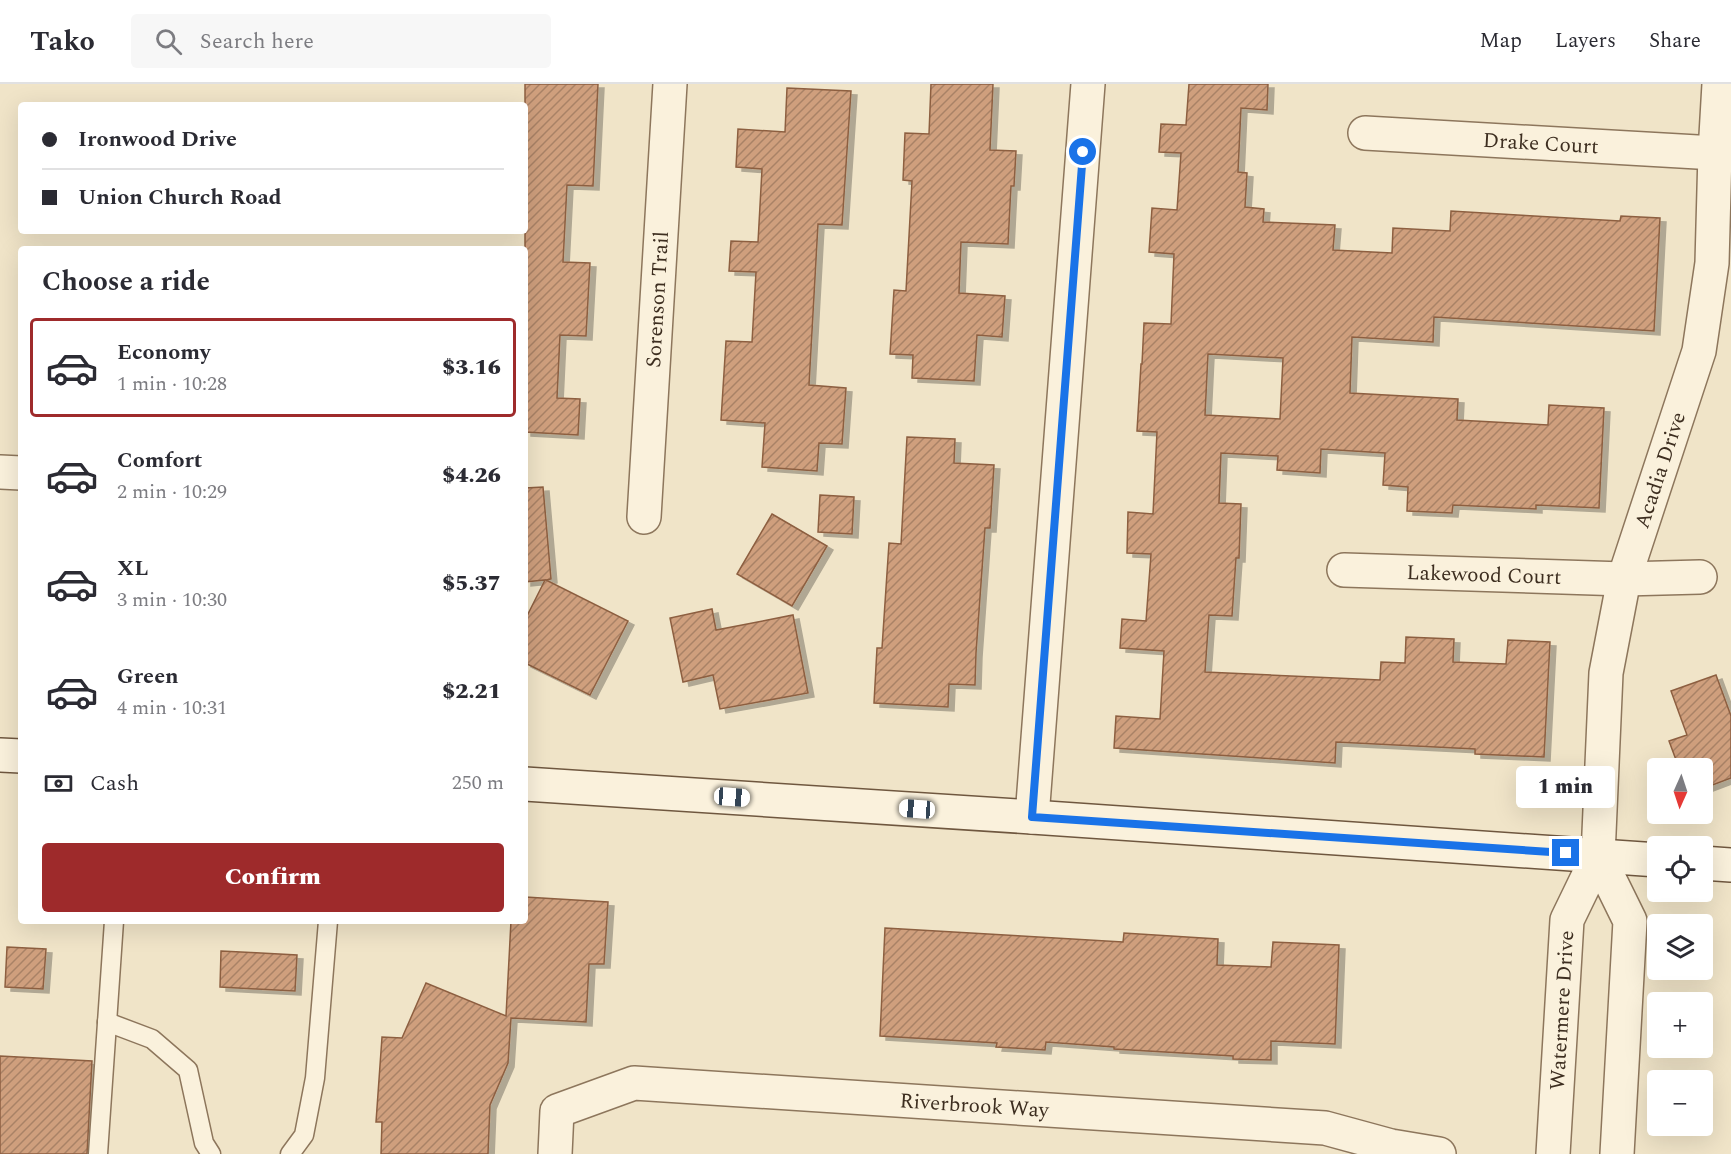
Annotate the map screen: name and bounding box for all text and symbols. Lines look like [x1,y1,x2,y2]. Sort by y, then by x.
search box [131,14,551,68]
text: Tako [30,20,95,63]
icon: search [152,25,185,58]
text: Search here [200,25,314,58]
text: Map [1480,25,1522,57]
text: Layers [1555,25,1616,57]
text: Share [1649,25,1701,57]
text: Ironwood Drive [78,123,237,156]
street label: Drake Court [1482,125,1599,163]
route start [1069,138,1096,165]
text: Union Church Road [78,181,282,214]
street label: Sorenson Trail [638,230,678,369]
text: Choose a ride [42,261,210,303]
text: Economy [117,336,210,369]
icon: car [45,341,99,395]
text: $3.16 [442,351,501,384]
text: 1 min · 10:28 [117,369,227,399]
street label: Acadia Drive [1627,408,1695,533]
text: Comfort [117,444,202,477]
icon: car [45,449,99,503]
text: $4.26 [442,459,501,492]
text: 2 min · 10:29 [117,477,227,507]
text: XL [117,552,148,585]
icon: car [45,557,99,611]
street label: Lakewood Court [1406,557,1562,594]
text: $5.37 [442,567,501,600]
text: 3 min · 10:30 [117,585,227,615]
text: Green [117,660,179,693]
icon: car [45,665,99,719]
text: $2.21 [442,675,501,708]
text: 4 min · 10:31 [117,693,227,723]
north arrow [1647,758,1713,824]
map controls [1647,758,1713,1136]
callout: 1 min [1516,766,1616,808]
icon: cash [42,767,75,800]
text: Cash [90,767,139,800]
text: 250 m [452,768,504,798]
text: 1 min [1538,772,1593,802]
car [713,787,751,807]
car [898,799,936,819]
button: locate [1647,836,1713,902]
route end [1552,839,1579,866]
button: Confirm [42,843,504,912]
button: layers [1647,914,1713,980]
street label: Watermere Drive [1542,930,1583,1091]
button: + [1647,992,1713,1058]
button: − [1647,1070,1713,1136]
street label: Riverbrook Way [899,1085,1051,1127]

